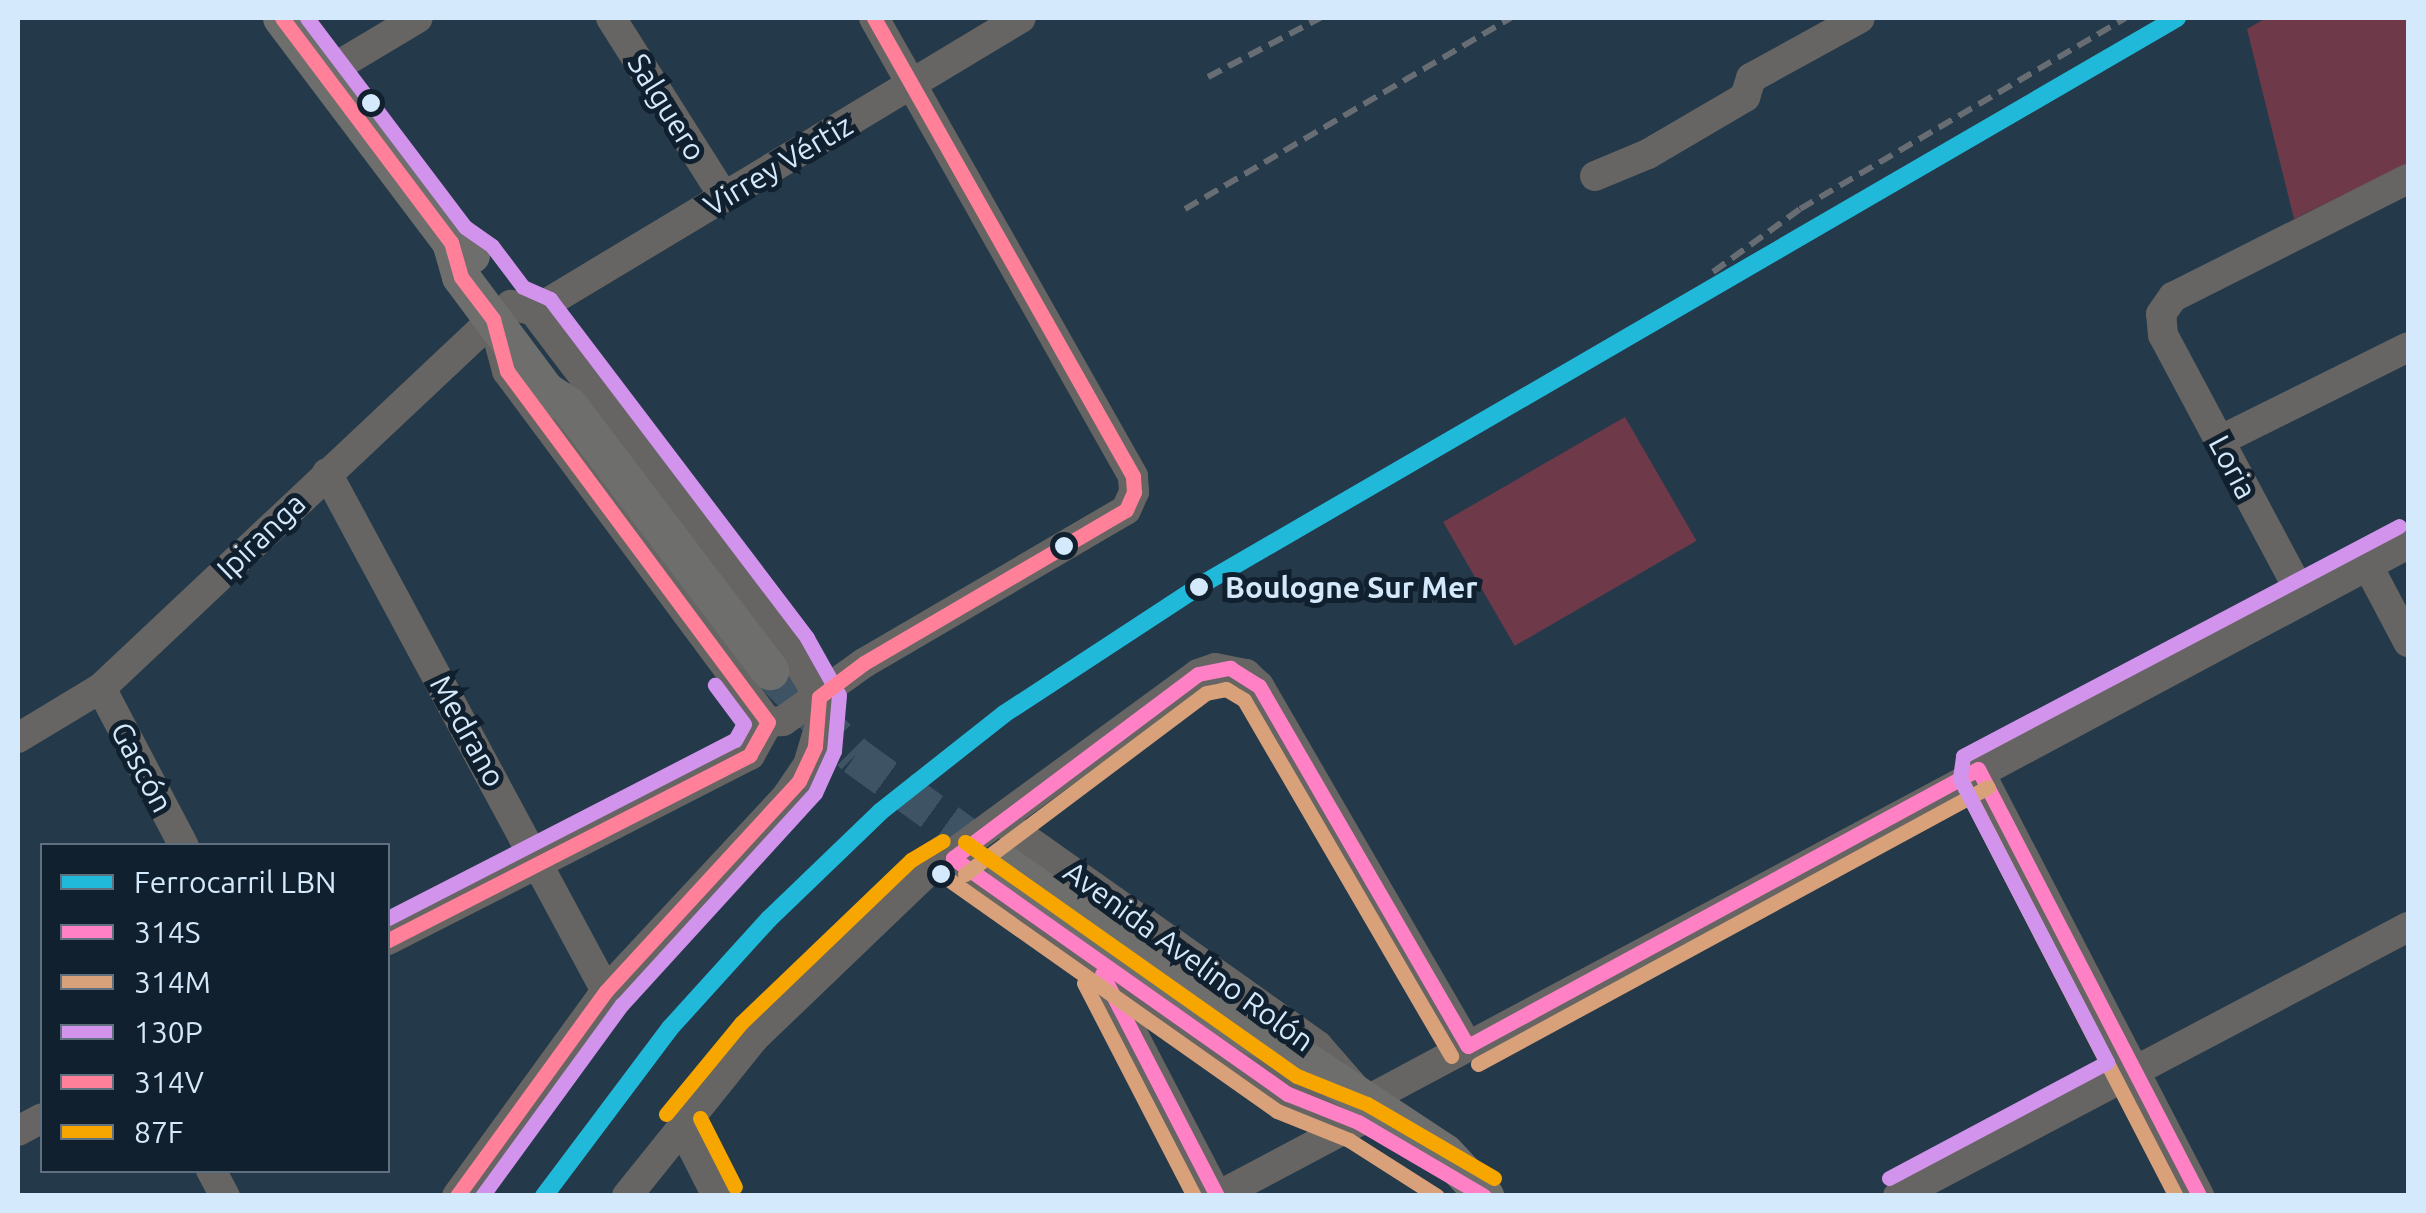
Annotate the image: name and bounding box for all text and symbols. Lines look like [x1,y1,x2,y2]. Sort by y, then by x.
street label: Salguero [620,47,714,167]
unlabelled marker [361,93,381,113]
street label: Virrey Vértiz [697,107,859,223]
street label: Loria [2201,429,2265,505]
street label: Ipiranga [209,485,313,587]
unlabelled marker [1054,536,1074,556]
place label: Boulogne Sur Mer [1225,569,1478,605]
marker: Boulogne Sur Mer [1182,570,1216,604]
street label: Medrano [423,669,513,793]
street label: Gascón [103,716,181,818]
legend [40,843,390,1173]
street label: Avenida Avelino Rolón [1057,853,1321,1059]
unlabelled marker [931,864,951,884]
text: Ferrocarril LBN [134,865,336,899]
text: 314S [134,915,200,949]
text: 314M [134,965,211,999]
text: 130P [134,1015,203,1049]
text: 314V [134,1065,204,1099]
text: 87F [134,1115,184,1149]

